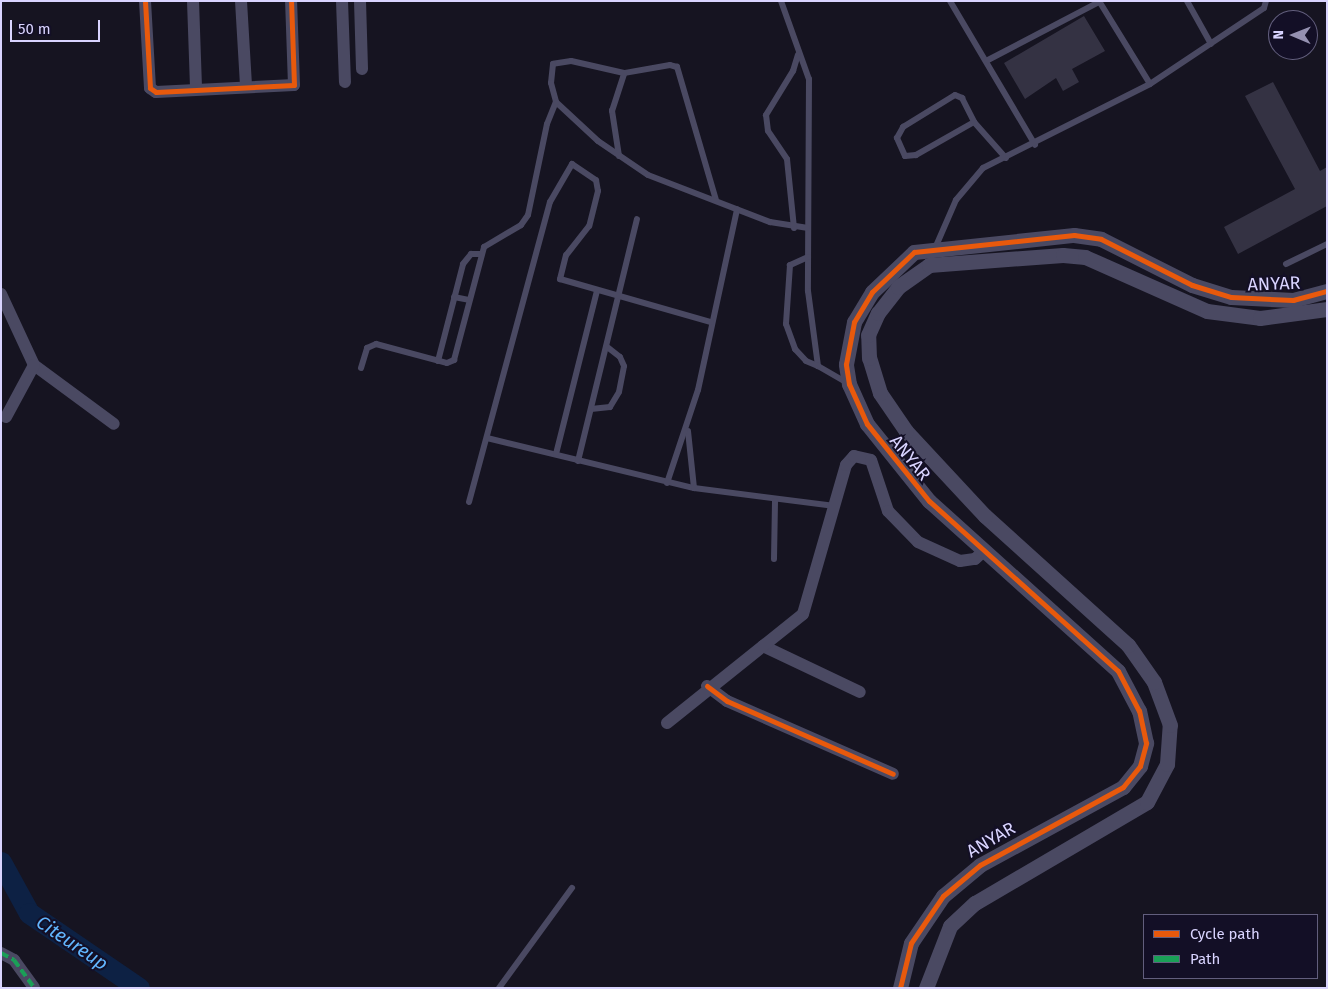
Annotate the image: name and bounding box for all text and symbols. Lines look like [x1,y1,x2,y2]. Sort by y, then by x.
scale bar [12,10,102,42]
north arrow [1268,10,1318,60]
text: 50 m [18,20,51,38]
text: N [1270,30,1287,40]
street label: ANYAR [1247,272,1301,296]
street label: ANYAR [885,431,935,485]
street label: ANYAR [963,817,1019,863]
water label: Citeureup [32,911,112,975]
legend [1143,914,1318,979]
text: Cycle path [1190,925,1260,943]
text: Path [1190,950,1220,968]

